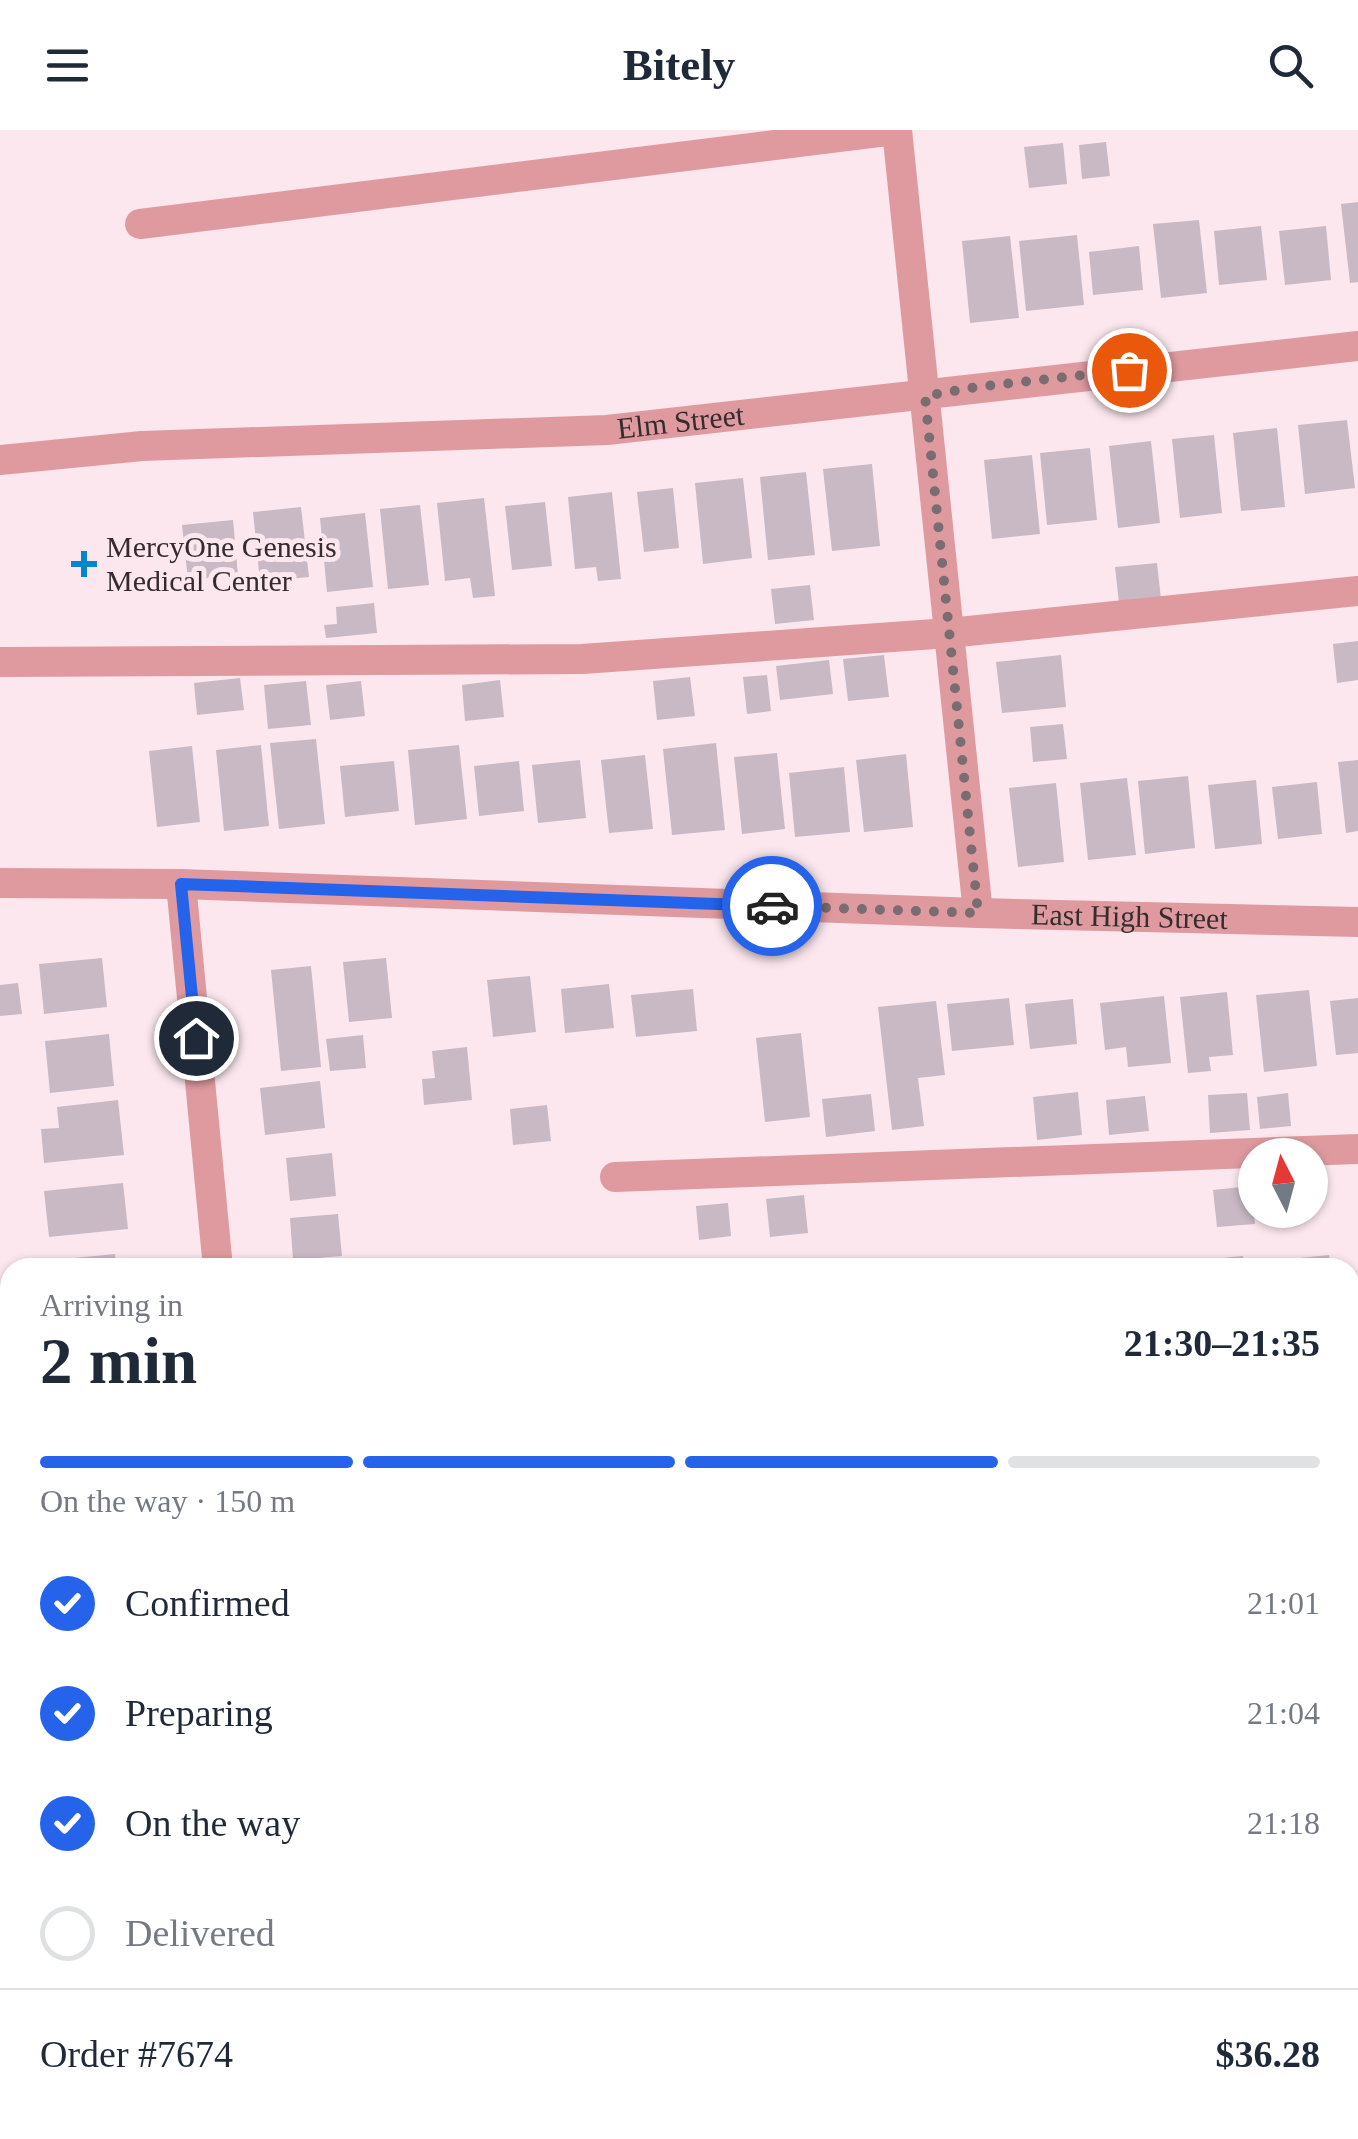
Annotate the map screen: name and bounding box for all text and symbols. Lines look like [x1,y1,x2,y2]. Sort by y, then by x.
icon: menu [40,38,95,93]
icon: search [1263,38,1318,93]
text: Bitely [623,40,735,90]
pin [1087,328,1172,413]
icon: bag [1102,343,1157,398]
street label: Elm Street [615,398,746,445]
place label: MercyOne Genesis Medical Center [106,530,337,597]
marker: MercyOne Genesis Medical Center [71,551,97,577]
courier [722,856,822,956]
icon: car [745,879,800,934]
street label: East High Street [1031,897,1229,935]
pin [154,996,239,1081]
icon: home [169,1011,224,1066]
north arrow [1238,1138,1328,1228]
map controls [1238,1138,1328,1228]
text: Arriving in [40,1287,183,1323]
text: 21:30–21:35 [1124,1322,1320,1364]
text: 2 min [40,1325,197,1397]
text: On the way · 150 m [40,1483,295,1519]
icon: check [40,1576,95,1631]
text: Confirmed [125,1582,290,1624]
text: 21:01 [1247,1585,1320,1621]
icon: check [40,1686,95,1741]
text: Preparing [125,1692,273,1734]
text: 21:04 [1247,1695,1320,1731]
icon: check [40,1796,95,1851]
text: On the way [125,1802,300,1844]
text: 21:18 [1247,1805,1320,1841]
text: Delivered [125,1912,275,1954]
text: Order #7674 [40,2033,233,2075]
text: $36.28 [1216,2033,1320,2075]

